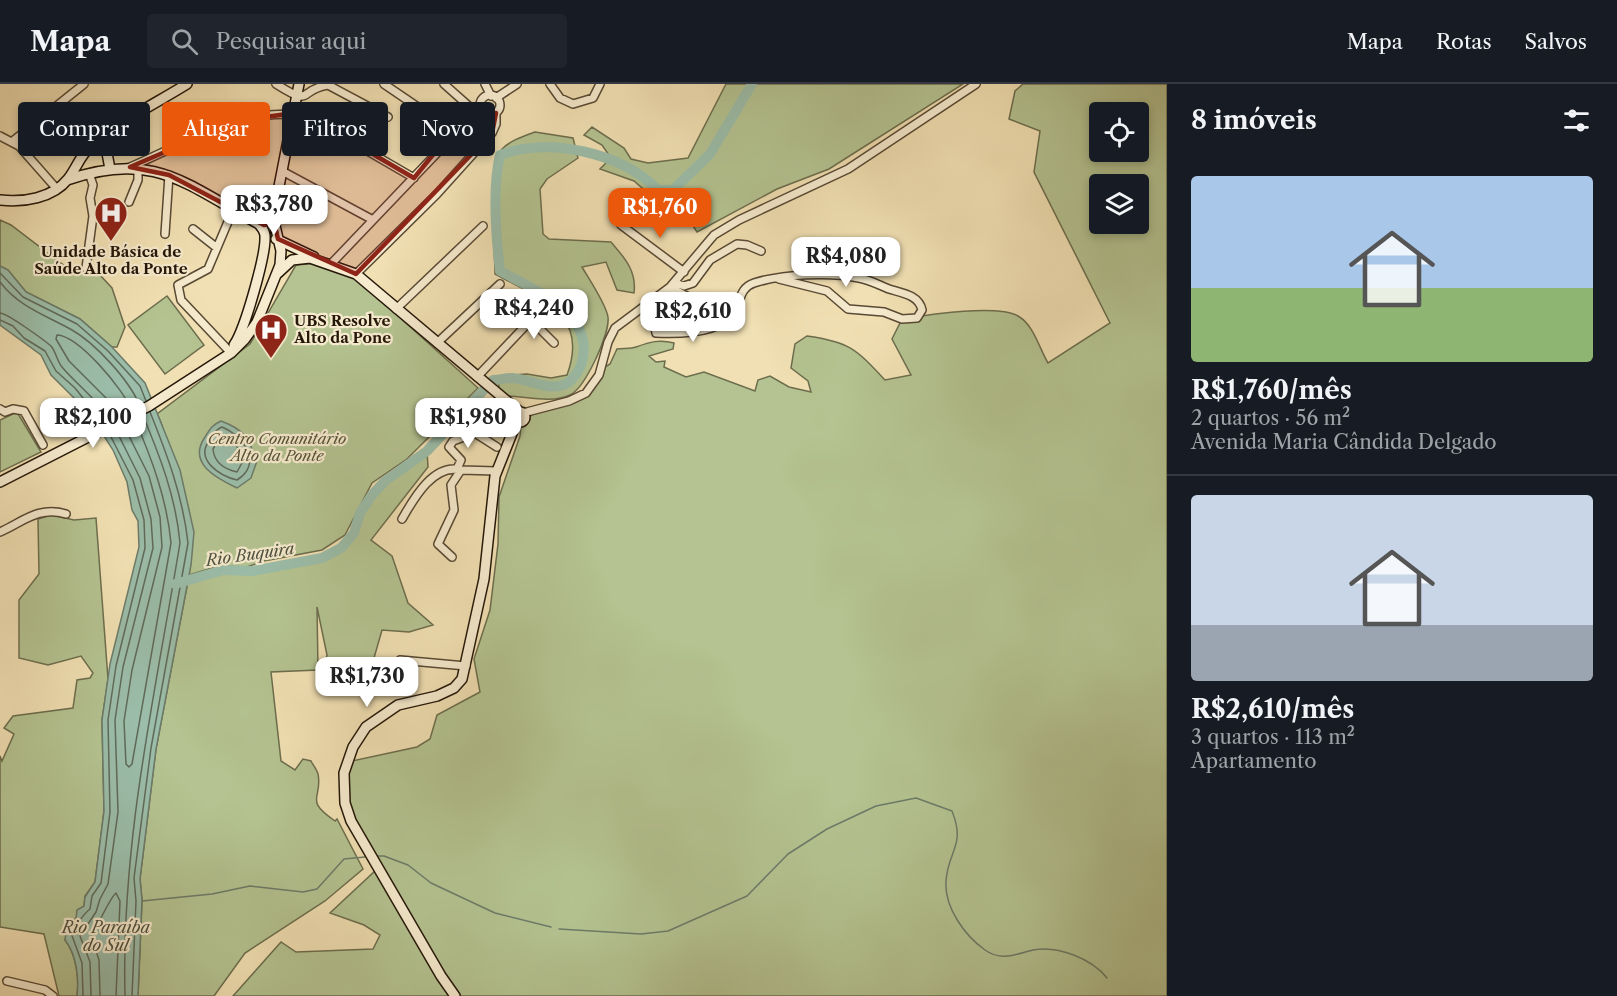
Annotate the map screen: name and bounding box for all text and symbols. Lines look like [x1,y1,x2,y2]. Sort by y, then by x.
search box [147,14,567,68]
text: Mapa [30,24,111,58]
icon: search [168,25,201,58]
text: Pesquisar aqui [216,28,366,55]
text: Mapa [1347,29,1403,54]
text: Rotas [1436,29,1492,54]
text: Salvos [1525,29,1587,54]
chip: Comprar [18,102,150,156]
chip: Alugar [162,102,270,156]
chip: Filtros [282,102,388,156]
chip: Novo [400,102,495,156]
map controls [1089,102,1149,234]
button: locate [1089,102,1149,162]
text: 8 imóveis [1191,104,1317,136]
icon: filters [1560,104,1593,137]
button: layers [1089,174,1149,234]
pin: R$3,780 [219,185,329,236]
pin: R$1,760 [605,188,715,239]
text: R$3,780 [235,192,313,216]
hospital icon: Unidade Básica de Saúde Alto da Ponte [93,195,129,242]
text: R$1,760 [622,195,698,219]
icon: home [1338,215,1446,323]
pin: R$4,080 [791,237,901,288]
place label: Unidade Básica de Saúde Alto da Ponte [34,242,188,278]
text: R$4,080 [805,244,887,268]
pin: R$4,240 [479,289,589,340]
pin: R$2,610 [638,292,748,343]
text: R$4,240 [494,296,574,320]
text: R$2,610 [654,299,732,323]
place label: UBS Resolve Alto da Pone [293,311,391,347]
hospital icon: UBS Resolve Alto da Pone [253,312,289,359]
text: R$1,760/mês [1191,374,1352,406]
pin: R$2,100 [38,398,148,449]
pin: R$1,980 [413,398,523,449]
text: R$2,100 [54,405,132,429]
text: R$1,980 [429,405,507,429]
text: 2 quartos · 56 m² [1191,406,1350,430]
park label: Centro Comunitário Alto da Ponte [208,429,346,465]
text: Avenida Maria Cândida Delgado [1191,430,1497,454]
icon: home [1338,534,1446,642]
water label: Rio Buquira [203,538,296,570]
pin: R$1,730 [312,657,422,708]
text: R$1,730 [329,664,405,688]
text: R$2,610/mês [1191,693,1354,725]
text: 3 quartos · 113 m² [1191,725,1355,749]
text: Apartamento [1191,749,1316,773]
water label: Rio Paraíba do Sul [60,917,151,955]

